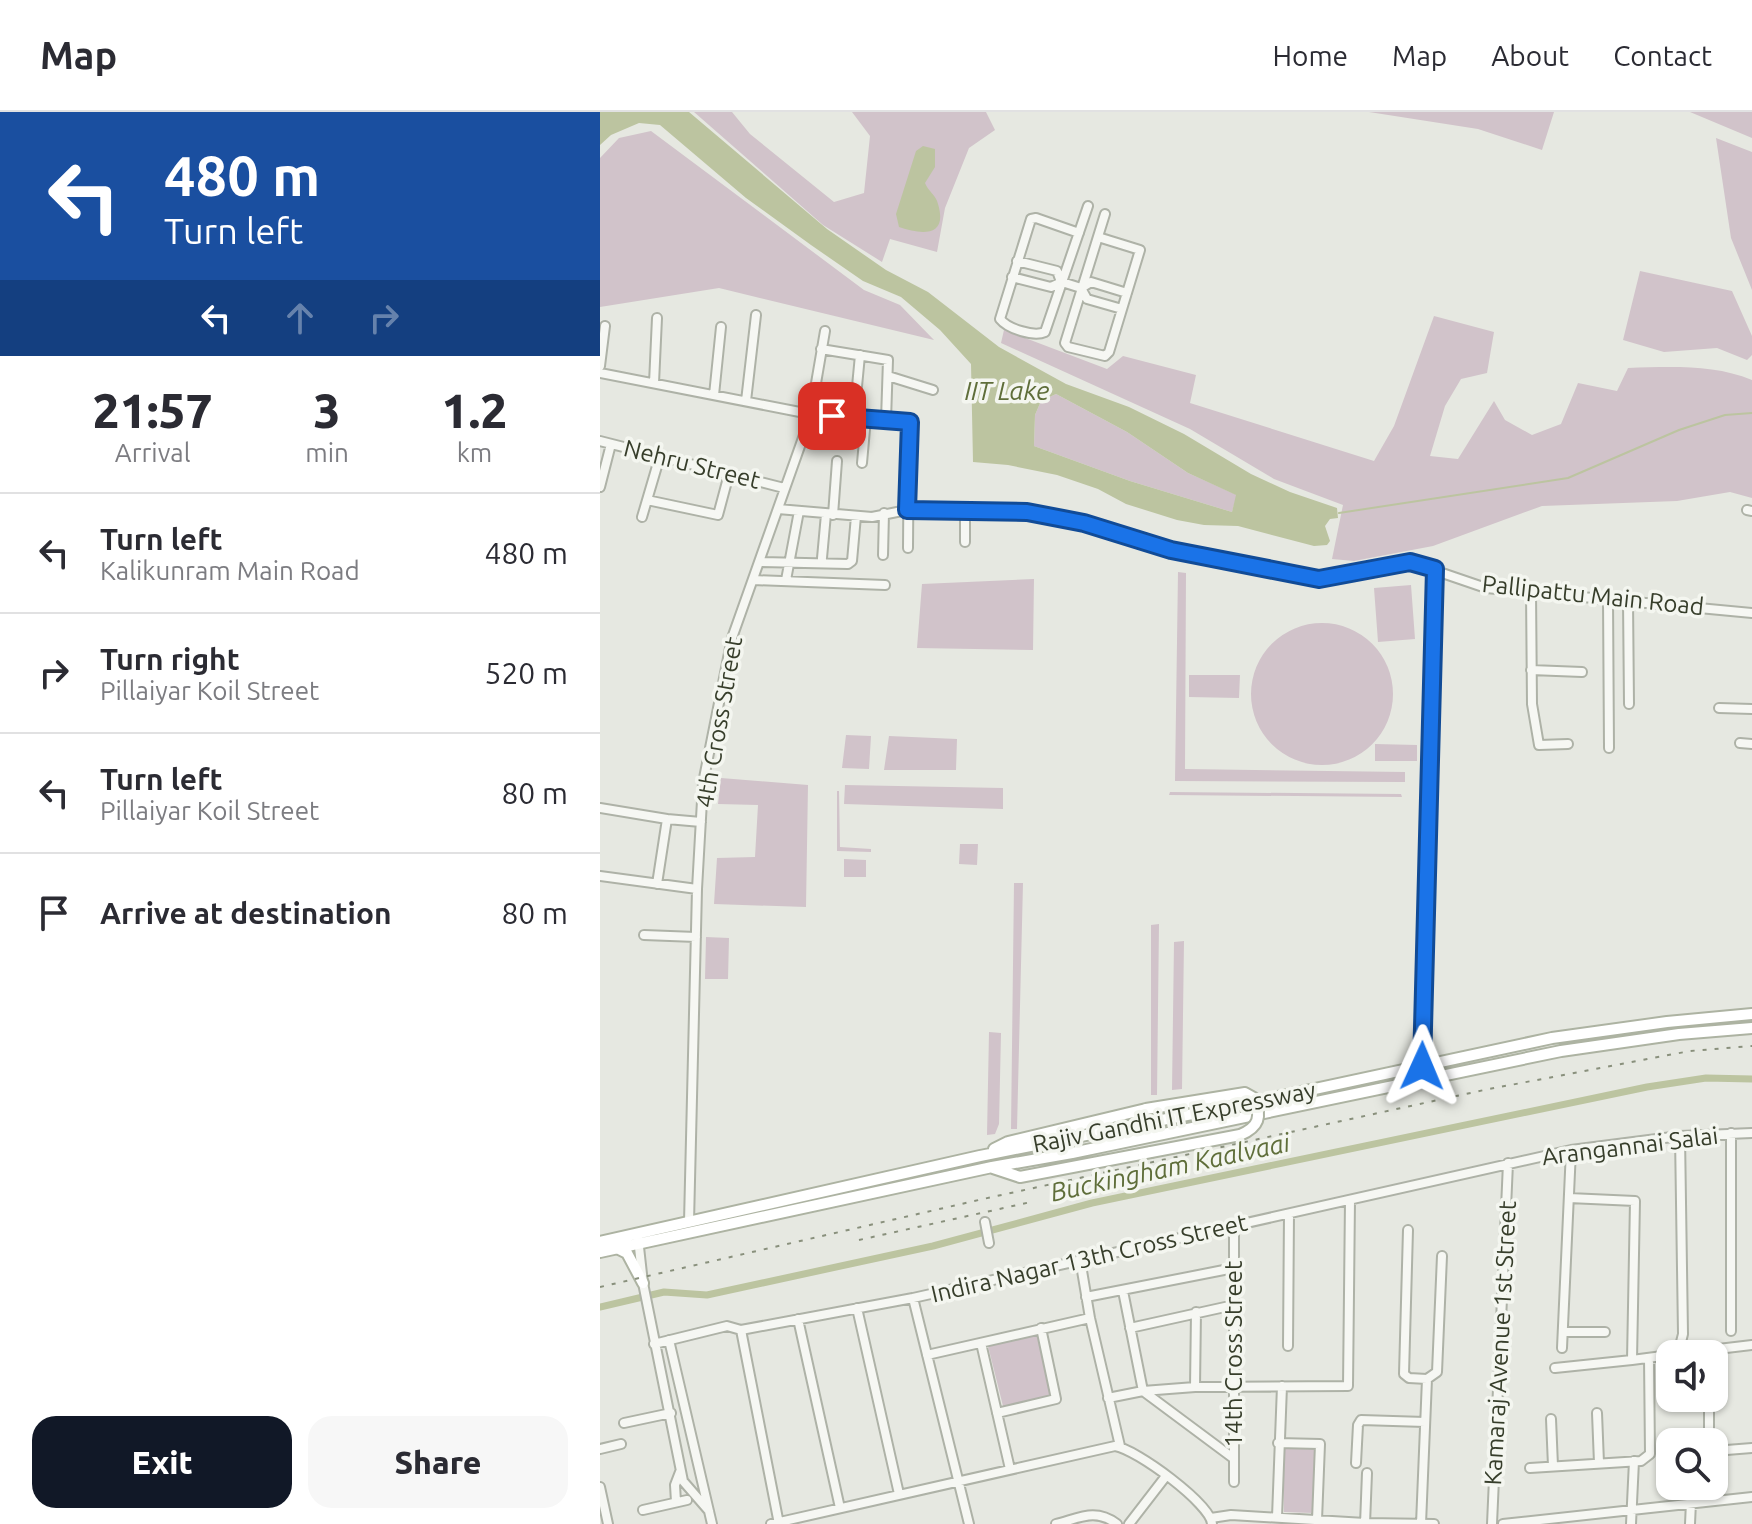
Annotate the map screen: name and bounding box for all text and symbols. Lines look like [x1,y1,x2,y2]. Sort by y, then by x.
text: Map [40,34,117,76]
text: Home [1273,40,1348,71]
text: Map [1392,40,1447,71]
text: About [1491,40,1569,71]
text: Contact [1613,40,1712,71]
icon: left [32,144,136,248]
text: 480 m [164,144,320,207]
text: Turn left [164,210,303,251]
icon: left [194,296,238,340]
icon: ahead [278,296,322,340]
icon: right [362,296,406,340]
water label: IIT Lake [965,376,1049,405]
pin [798,382,866,450]
text: 21:57 [93,383,213,437]
text: 3 [314,383,341,437]
text: 1.2 [441,383,507,437]
icon: arrive [810,394,854,438]
street label: Nehru Street [621,434,763,494]
text: Arrival [115,438,190,467]
text: min [305,438,349,467]
text: km [457,438,492,467]
text: Turn left [100,522,222,556]
icon: left [32,531,76,575]
text: 480 m [484,536,568,570]
text: Kalikunram Main Road [100,556,360,585]
street label: Pallipattu Main Road [1481,570,1705,620]
street label: 4th Cross Street [691,634,747,810]
text: Turn right [100,642,240,676]
icon: right [32,651,76,695]
text: 520 m [484,656,568,690]
text: Pillaiyar Koil Street [100,676,319,705]
text: Turn left [100,762,222,796]
icon: left [32,771,76,815]
text: 80 m [501,776,568,810]
text: Pillaiyar Koil Street [100,796,319,825]
icon: arrive [32,891,76,935]
text: Arrive at destination [100,896,392,930]
text: 80 m [501,896,568,930]
position arrow [1380,1024,1464,1108]
street label: Rajiv Gandhi IT Expressway [1030,1076,1318,1158]
street label: Arangannai Salai [1540,1122,1720,1170]
water label: Buckingham Kaalvaai [1048,1127,1294,1207]
street label: Kamaraj Avenue 1st Street [1479,1199,1521,1486]
street label: Indira Nagar 13th Cross Street [928,1208,1250,1308]
street label: 14th Cross Street [1220,1260,1247,1447]
map controls [1656,1340,1728,1500]
button: sound [1656,1340,1728,1412]
button: Exit [32,1416,292,1508]
button: Share [308,1416,568,1508]
button: search [1656,1428,1728,1500]

